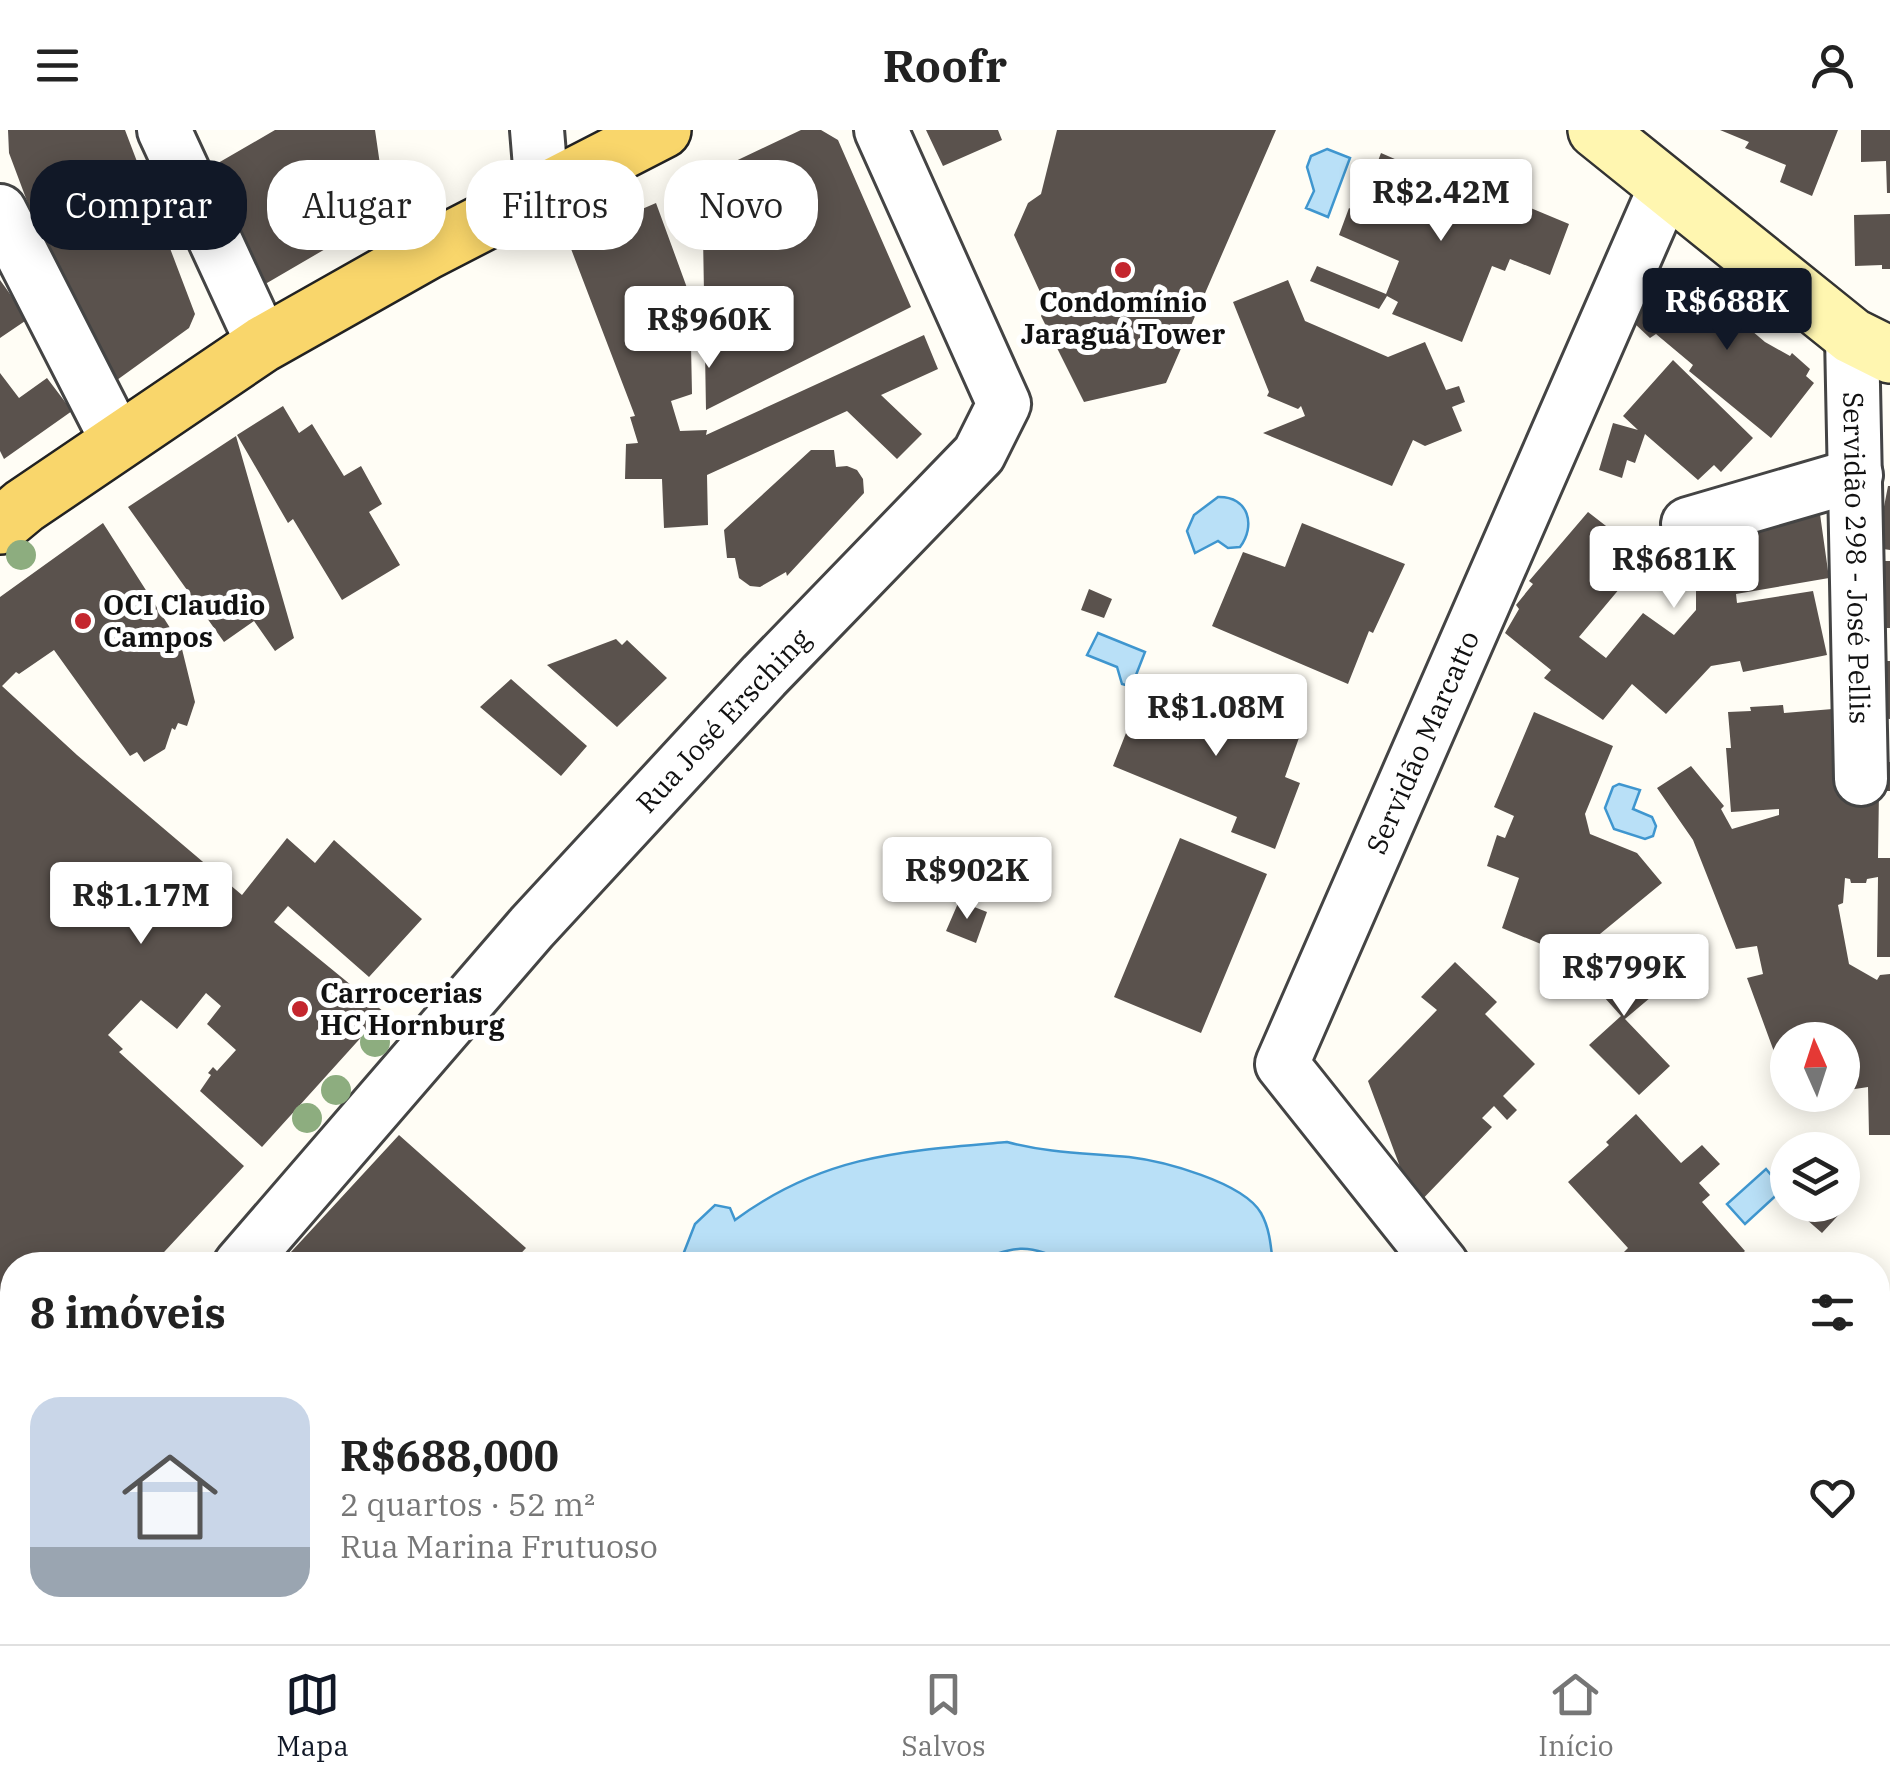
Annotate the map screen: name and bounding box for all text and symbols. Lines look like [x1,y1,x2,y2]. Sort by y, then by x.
text: Roofr [883,36,1007,94]
icon: menu [30,38,85,93]
icon: person [1805,38,1860,93]
pin: R$2.42M [1349,159,1533,244]
chip: Comprar [30,160,247,250]
chip: Alugar [267,160,446,250]
chip: Filtros [466,160,644,250]
chip: Novo [664,160,818,250]
text: R$2.42M [1372,170,1510,212]
marker: Condomínio Jaraguá Tower [1112,259,1134,281]
pin: R$688K [1646,268,1808,353]
text: R$688K [1665,279,1789,321]
place label: Condomínio Jaraguá Tower [1021,283,1225,352]
pin: R$960K [628,286,790,371]
text: R$960K [647,297,771,339]
street label: Servidão 298 - José Pellis [1835,391,1879,724]
pin: R$681K [1593,526,1755,611]
text: R$681K [1612,537,1736,579]
place label: OCI Claudio Campos [103,586,265,655]
marker: OCI Claudio Campos [72,610,94,632]
street label: Rua José Ersching [628,620,818,820]
street label: Servidão Marcatto [1357,625,1487,859]
pin: R$1.08M [1124,674,1308,759]
text: R$1.08M [1147,685,1285,727]
pin: R$902K [886,837,1048,922]
text: R$902K [905,848,1029,890]
pin: R$1.17M [49,862,233,947]
text: R$1.17M [72,873,210,915]
pin: R$799K [1543,934,1705,1019]
text: R$799K [1562,945,1686,987]
place label: Carrocerias HC Hornburg [320,974,506,1043]
marker: Carrocerias HC Hornburg [289,998,311,1020]
north arrow [1770,1022,1860,1112]
map controls [1770,1022,1860,1222]
button: layers [1770,1132,1860,1222]
text: 8 imóveis [30,1285,226,1340]
icon: filters [1805,1285,1860,1340]
text: R$688,000 [340,1428,559,1483]
icon: home [110,1437,230,1557]
icon: heart [1805,1470,1860,1525]
text: 2 quartos · 52 m² [340,1483,595,1525]
text: Rua Marina Frutuoso [340,1525,658,1567]
tab: Mapa [276,1667,349,1764]
tab: Salvos [901,1667,986,1764]
tab: Início [1538,1667,1614,1764]

